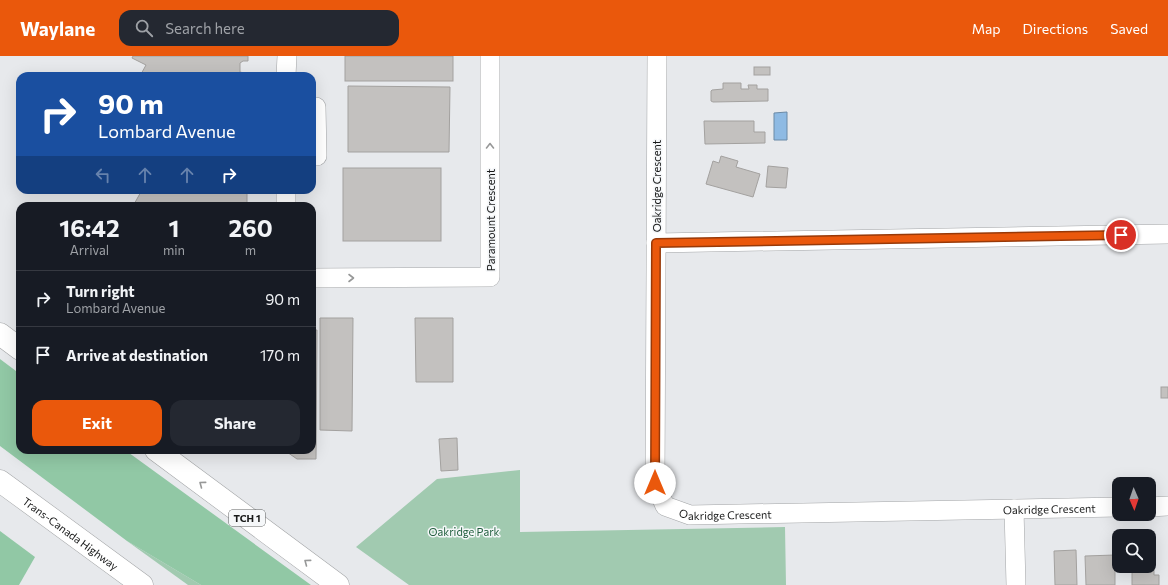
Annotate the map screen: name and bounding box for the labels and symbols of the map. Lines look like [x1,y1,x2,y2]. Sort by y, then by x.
street label: Oakridge Crescent [650,139,663,232]
one-way arrow [486,143,494,149]
street label: Paramount Crescent [484,168,497,271]
pin [1104,218,1138,252]
one-way arrow [348,274,354,282]
position arrow [634,462,676,504]
north arrow [1112,477,1156,521]
one-way arrow [200,482,207,489]
street label: Trans-Canada Highway [21,494,122,572]
street label: Oakridge Crescent [1003,501,1096,516]
street label: Oakridge Crescent [677,505,772,522]
road number: TCH 1 [229,510,265,526]
park label: Oakridge Park [428,525,500,538]
one-way arrow [304,560,311,567]

